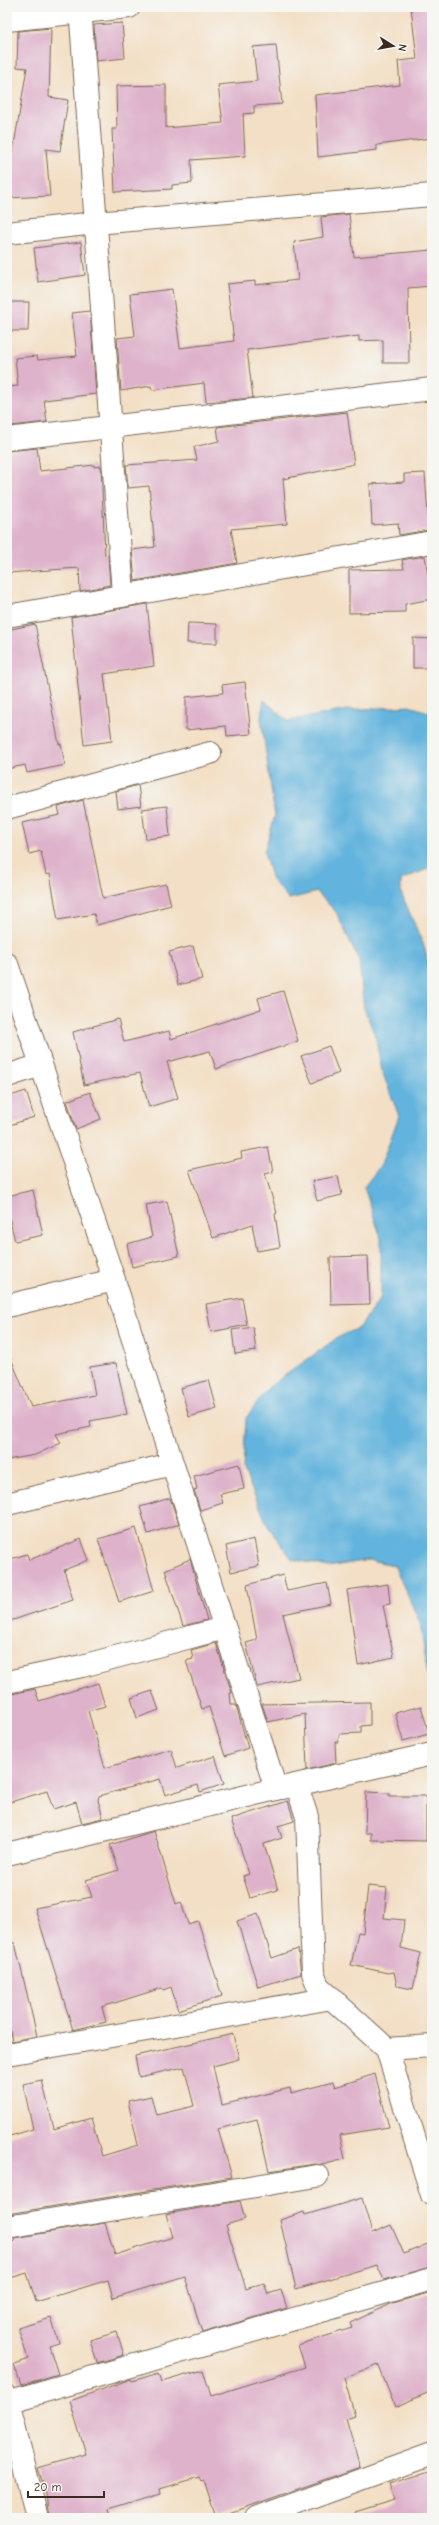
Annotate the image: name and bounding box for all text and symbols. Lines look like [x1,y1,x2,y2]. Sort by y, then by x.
north arrow [373,26,413,66]
text: N [395,43,409,53]
scale bar [28,2473,104,2499]
text: 20 m [34,2480,62,2494]

